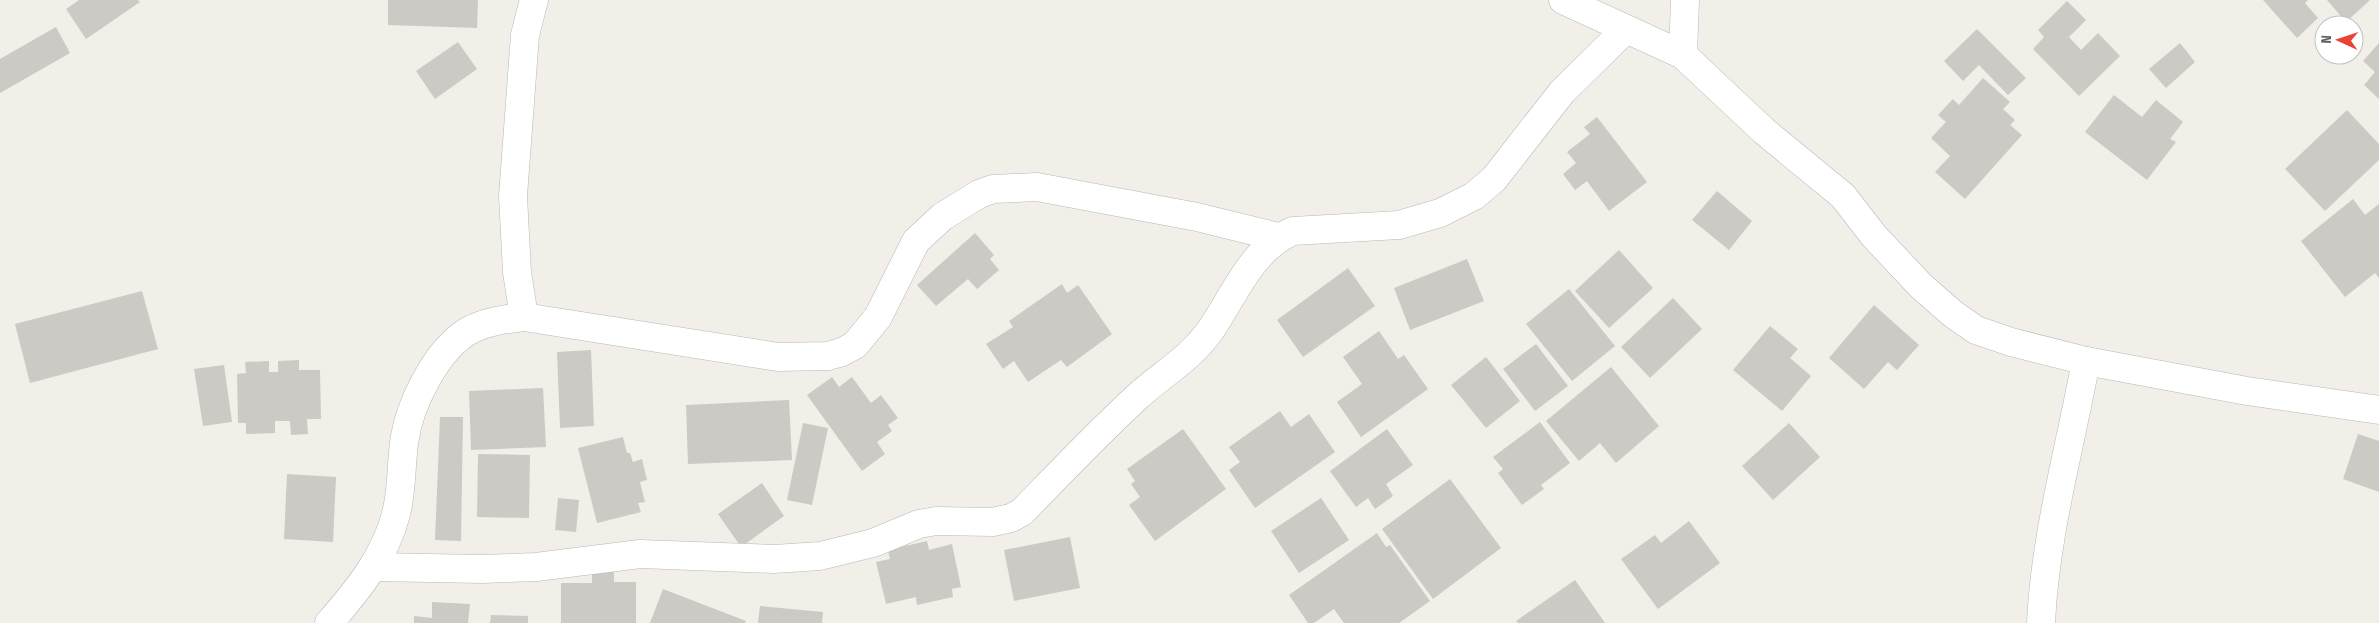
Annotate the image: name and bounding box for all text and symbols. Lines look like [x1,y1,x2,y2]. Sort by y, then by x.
north arrow [2314,15,2364,65]
text: N [2318,35,2335,44]

